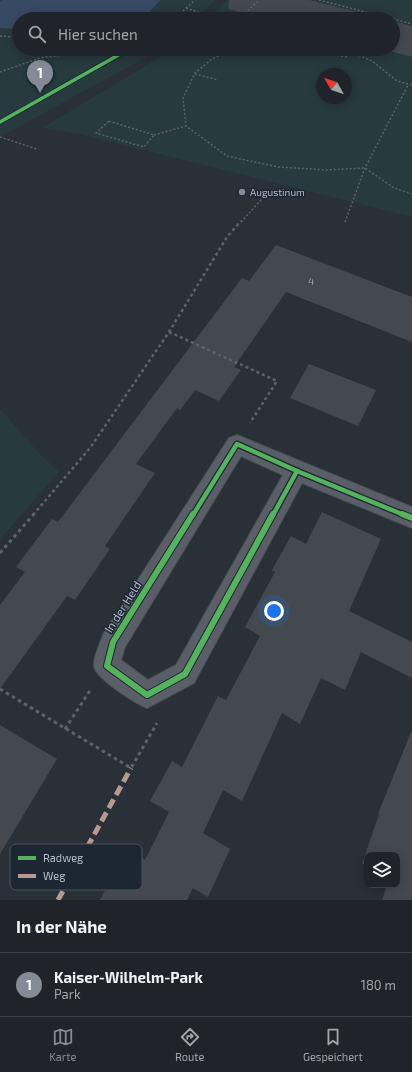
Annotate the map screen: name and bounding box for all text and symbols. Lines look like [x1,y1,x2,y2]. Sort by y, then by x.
search box [12,12,400,56]
icon: search [26,23,48,45]
text: Hier suchen [58,25,138,43]
pin: 1 [27,60,53,93]
north arrow [316,68,352,104]
place label: Augustinum [250,186,305,198]
marker: Augustinum [237,187,247,197]
house number: 4 [308,275,314,287]
street label: In der Held [101,578,144,635]
your location [264,601,284,621]
legend [10,844,142,890]
text: Radweg [43,851,83,864]
map controls [364,852,400,888]
button: layers [364,852,400,888]
text: Weg [43,869,65,882]
text: In der Nähe [16,916,107,936]
text: Kaiser-Wilhelm-Park [54,968,203,986]
text: 1 [26,977,32,993]
text: 180 m [361,977,396,993]
text: Park [54,986,81,1002]
tab: Karte [49,1026,76,1063]
tab: Route [175,1026,204,1063]
tab: Gespeichert [303,1026,363,1063]

